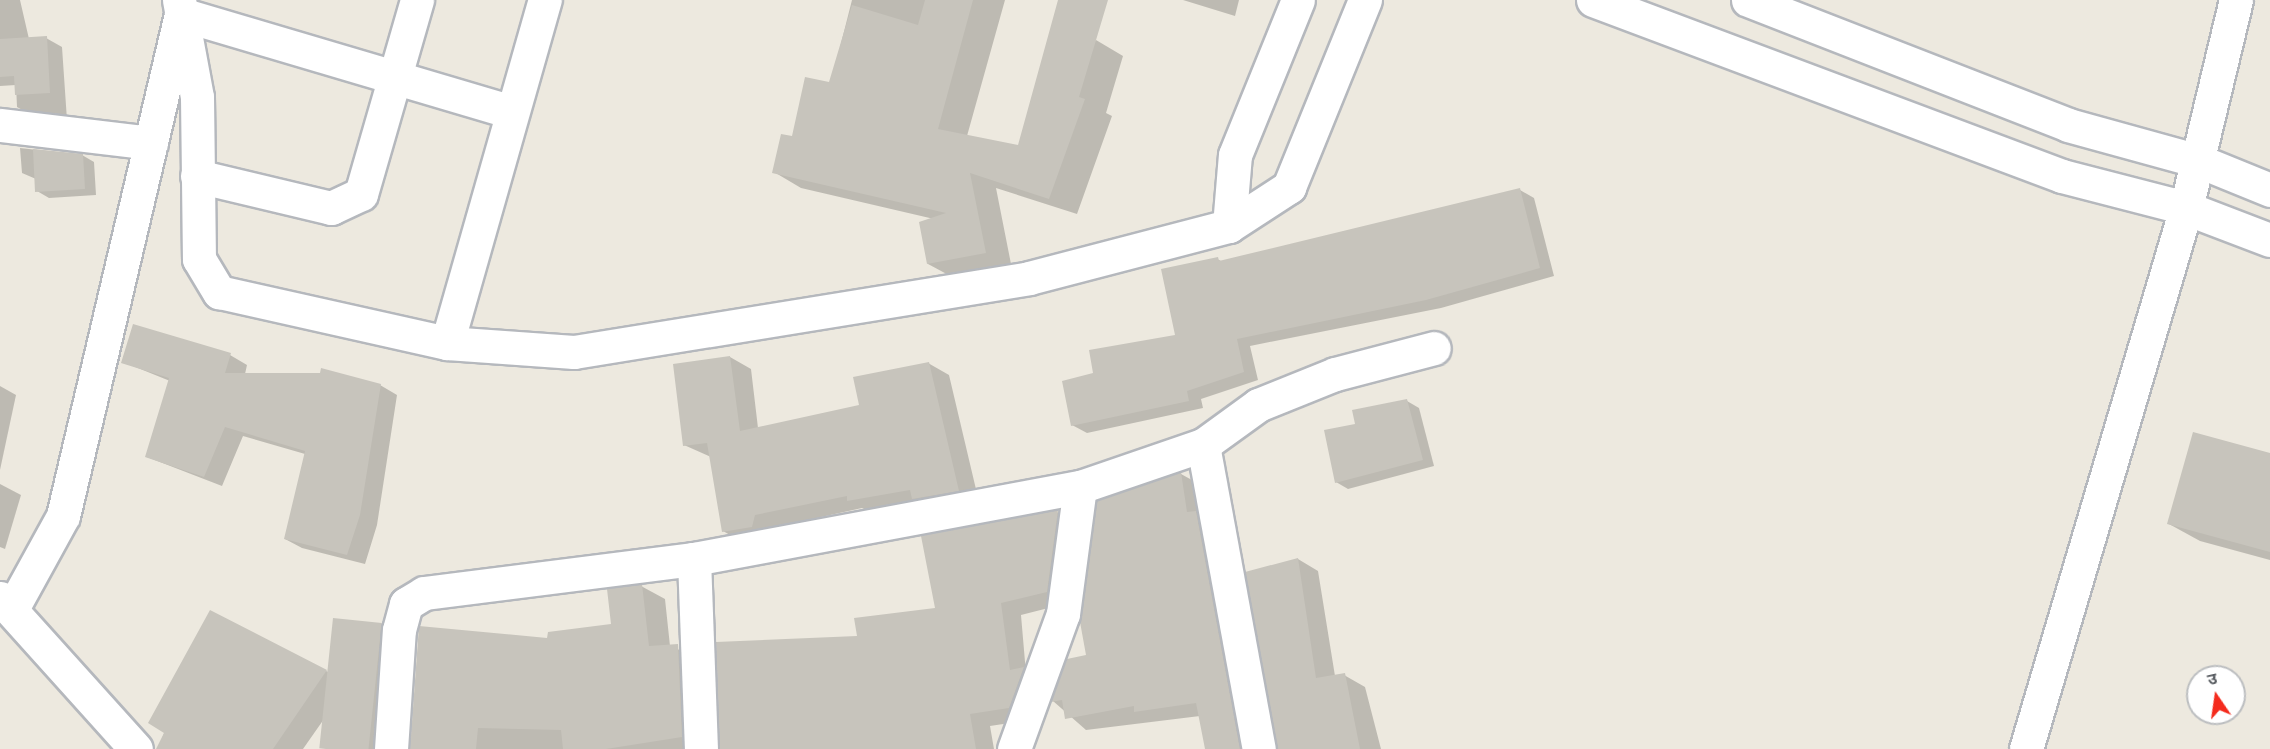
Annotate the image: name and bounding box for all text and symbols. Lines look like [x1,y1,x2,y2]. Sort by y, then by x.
north arrow [2186,665,2246,725]
text: उ [2206,669,2219,690]

